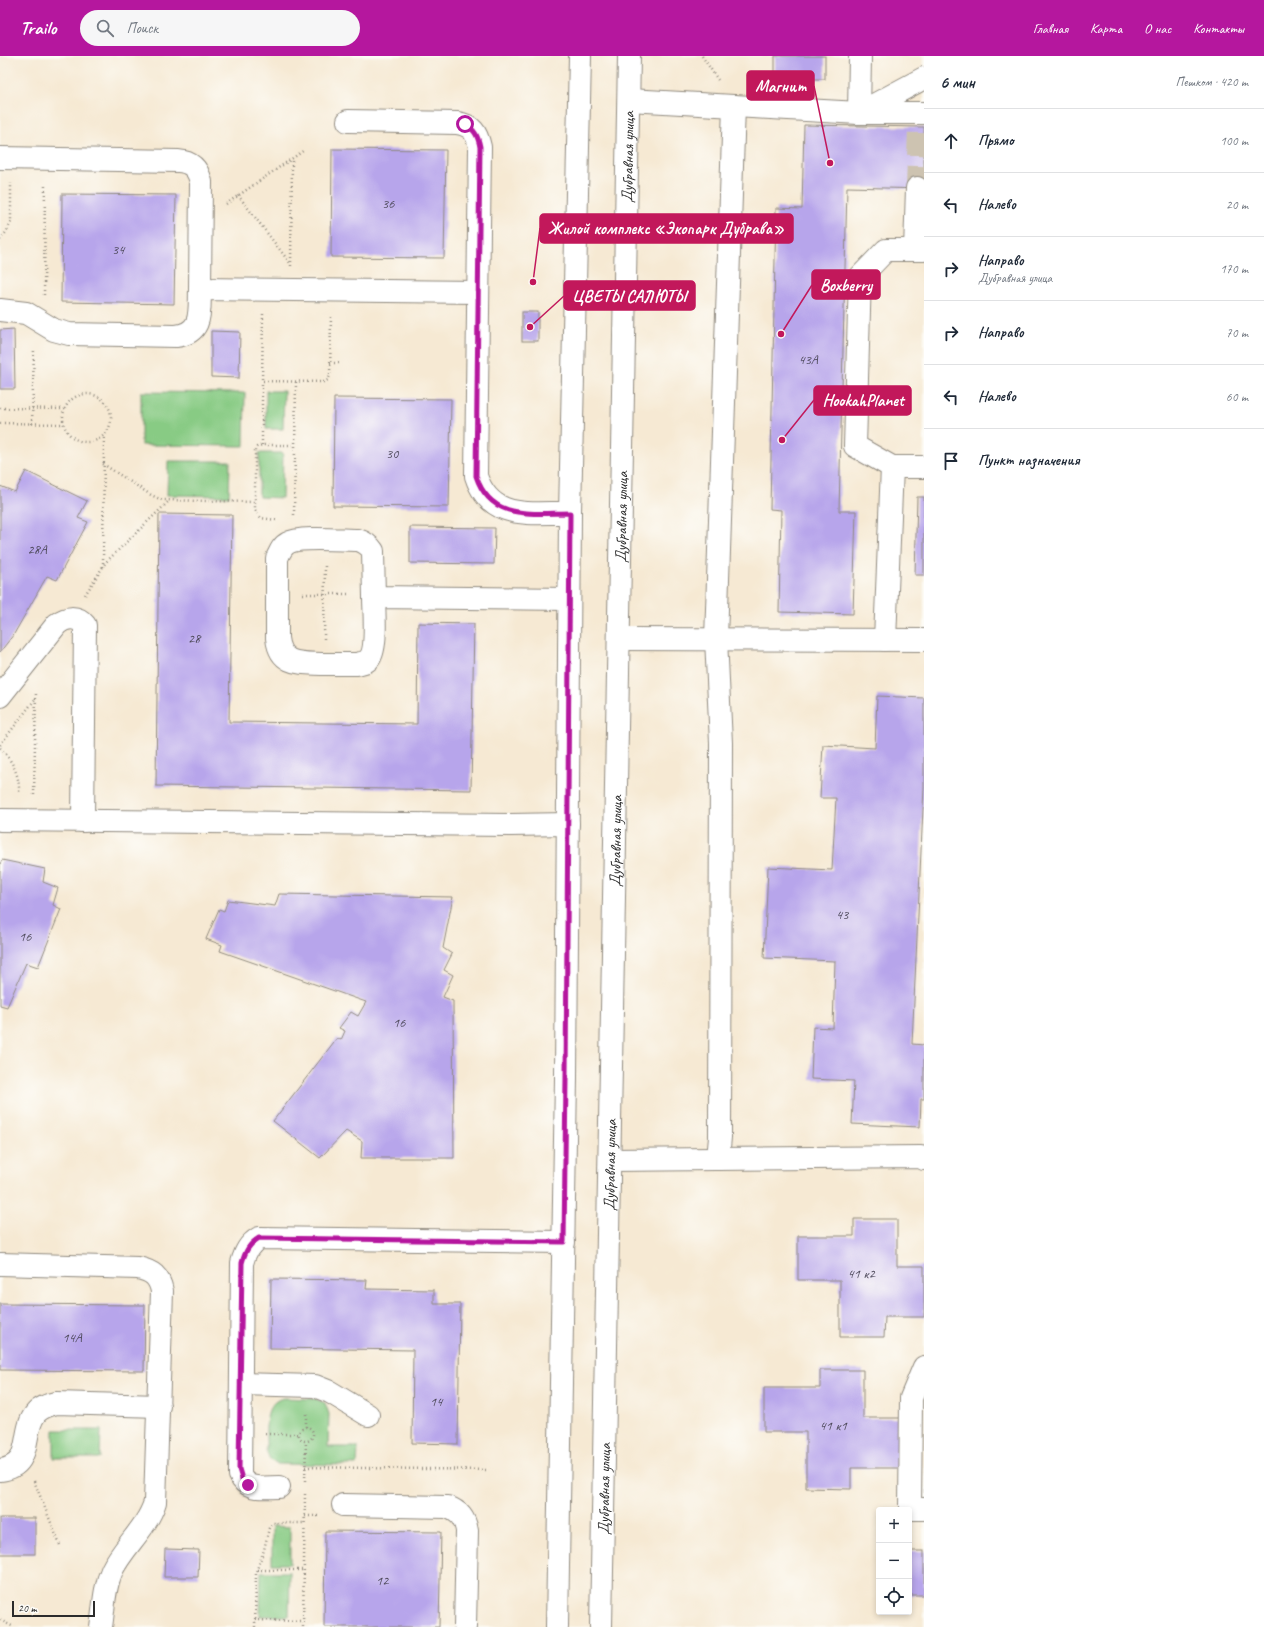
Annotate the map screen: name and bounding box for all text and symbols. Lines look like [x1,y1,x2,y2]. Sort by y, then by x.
search box [80,10,360,46]
text: Trailo [20,16,56,40]
icon: search [94,17,116,39]
text: Поиск [126,19,158,38]
text: Главная [1033,20,1068,37]
text: Карта [1090,20,1122,37]
text: О нас [1144,20,1171,37]
text: Контакты [1193,20,1244,37]
callout: Магнит [747,71,814,100]
text: 6 мин [940,72,975,93]
text: Пешком · 420 m [1175,74,1248,90]
text: Магнит [755,76,807,97]
street label: Дубравная улица [617,110,639,203]
route start [456,115,474,133]
icon: ahead [940,130,962,152]
text: Прямо [978,131,1014,150]
text: 100 m [1220,133,1248,149]
icon: left [940,194,962,216]
house number: 36 [382,195,395,212]
text: Налево [978,195,1016,214]
text: 20 m [1226,197,1248,213]
callout: Жилой комплекс «Экопарк Дубрава» [540,214,793,243]
text: Жилой комплекс «Экопарк Дубрава» [548,218,784,239]
house number: 34 [112,241,126,258]
text: Направо [978,251,1024,270]
icon: right [940,258,962,280]
text: 170 m [1220,261,1248,277]
callout: Boxberry [812,270,880,299]
text: Дубравная улица [978,270,1052,286]
text: Boxberry [820,275,873,296]
callout: ЦВЕТЫ САЛЮТЫ [564,281,695,310]
text: ЦВЕТЫ САЛЮТЫ [572,286,690,307]
icon: right [940,322,962,344]
text: Направо [978,323,1024,342]
text: 70 m [1226,325,1248,341]
house number: 43А [798,351,819,368]
callout: HookahPlanet [814,386,911,415]
icon: left [940,386,962,408]
text: Налево [978,387,1016,406]
text: 60 m [1226,389,1248,405]
text: HookahPlanet [822,390,906,411]
house number: 30 [386,445,400,462]
icon: arrive [940,450,962,472]
text: Пункт назначения [978,451,1080,470]
street label: Дубравная улица [611,470,633,563]
house number: 28А [27,541,48,558]
house number: 28 [188,630,202,647]
street label: Дубравная улица [605,794,627,887]
house number: 43 [836,906,850,923]
house number: 16 [19,928,32,945]
house number: 16 [393,1014,406,1031]
street label: Дубравная улица [599,1118,621,1211]
house number: 41 к2 [847,1265,876,1282]
house number: 14А [62,1329,83,1346]
house number: 14 [430,1393,444,1410]
house number: 41 к1 [819,1417,847,1434]
street label: Дубравная улица [594,1442,615,1535]
route end [239,1476,257,1494]
map controls [876,1507,912,1615]
button: + [876,1507,912,1543]
button: − [876,1543,912,1579]
house number: 12 [376,1572,390,1589]
button: locate [876,1579,912,1615]
scale bar [12,1599,95,1618]
text: 20 m [18,1601,37,1615]

